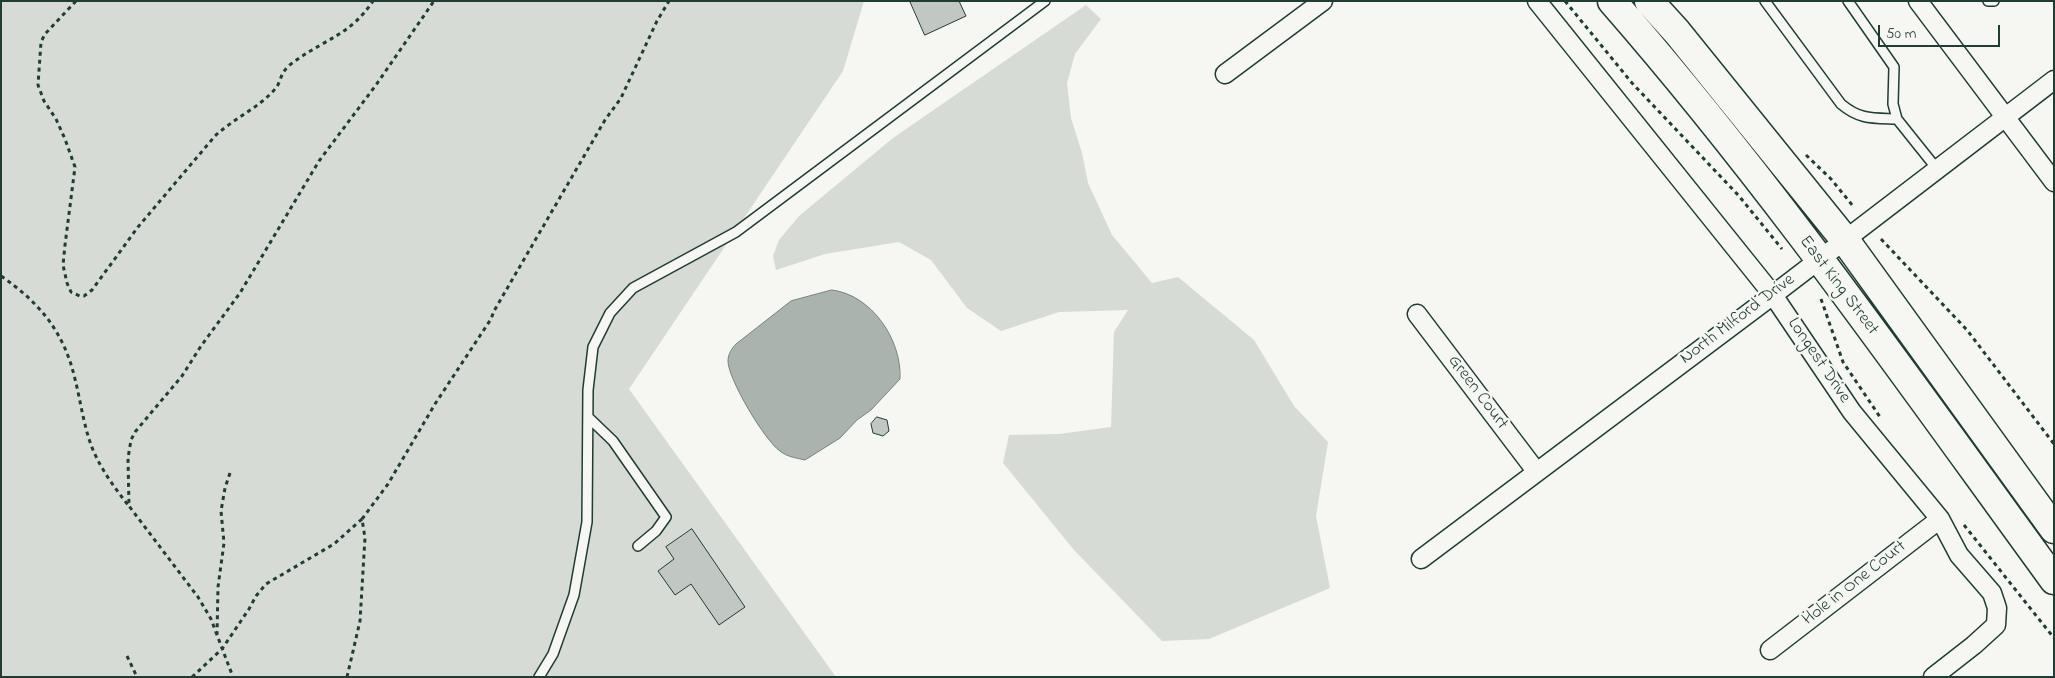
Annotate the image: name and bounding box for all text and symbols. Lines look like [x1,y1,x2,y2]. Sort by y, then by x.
scale bar [1880,15,2002,47]
text: 50 m [1886,23,1916,45]
street label: East King Street [1794,232,1882,340]
street label: North Milford Drive [1676,270,1800,370]
street label: Longest Drive [1782,314,1854,408]
street label: Green Court [1442,352,1512,434]
street label: Hole in One Court [1799,537,1911,631]

